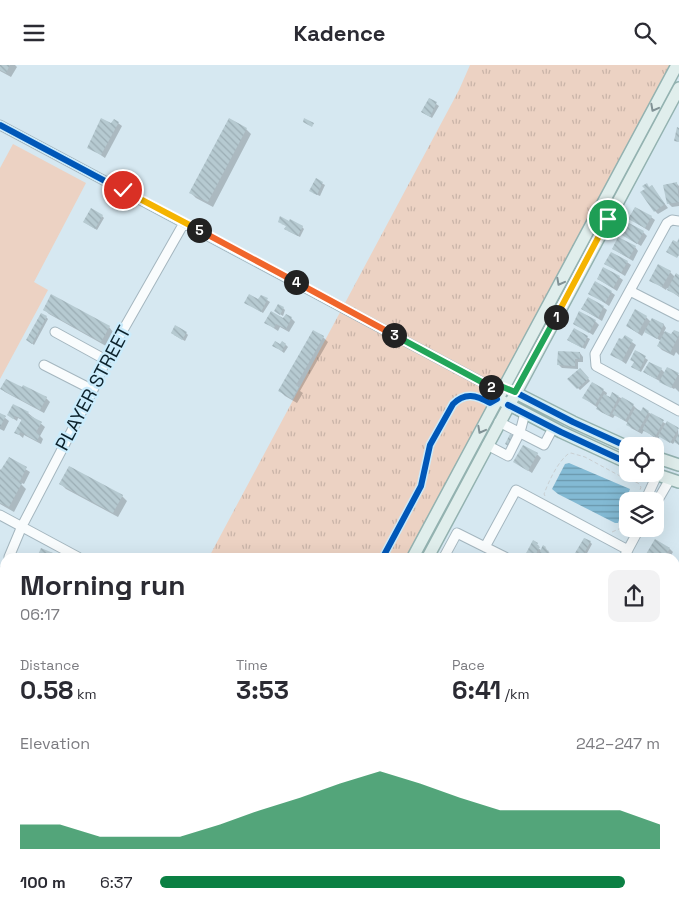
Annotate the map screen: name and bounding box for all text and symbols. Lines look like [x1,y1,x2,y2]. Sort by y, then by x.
icon: menu [20,19,48,47]
text: Kadence [293,19,386,47]
icon: search [631,19,659,47]
one-way arrow [650,103,660,112]
pin [102,169,144,211]
icon: check [109,176,137,204]
pin [587,198,629,240]
icon: arrive [594,205,622,233]
pin: 5 [186,217,212,243]
text: 5 [195,221,204,239]
pin: 4 [284,269,308,295]
text: 4 [292,273,301,291]
one-way arrow [557,276,567,285]
pin: 1 [544,305,568,329]
text: 1 [553,308,560,326]
street label: PLAYER STREET [50,321,136,455]
pin: 3 [382,323,406,347]
text: 3 [390,326,399,344]
pin: 2 [478,375,504,399]
text: 2 [487,378,496,396]
one-way arrow [477,425,487,434]
map controls [619,437,664,537]
button: locate [619,437,664,482]
button: layers [619,492,664,537]
text: Morning run [20,567,185,603]
button: share [608,570,660,622]
text: 06:17 [20,604,60,625]
text: Distance [20,656,80,674]
text: Time [236,656,268,674]
text: Pace [452,656,485,674]
text: 0.58 [20,674,73,706]
text: 3:53 [236,674,289,706]
text: 6:41 [452,674,501,706]
text: km [73,685,97,703]
text: /km [501,685,530,703]
text: Elevation [20,733,90,754]
text: 242–247 m [576,733,660,754]
text: 100 m [20,872,66,893]
text: 6:37 [100,872,133,893]

